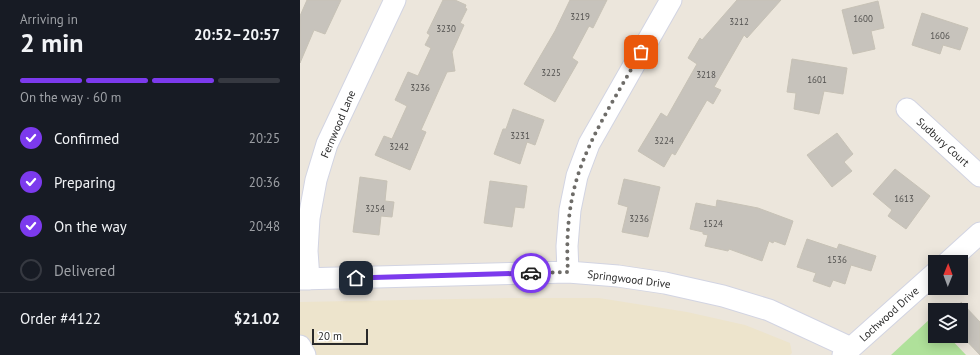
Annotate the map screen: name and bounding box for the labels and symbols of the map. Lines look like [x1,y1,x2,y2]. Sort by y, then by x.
house number: 3219 [570,11,590,22]
house number: 1600 [853,13,873,24]
house number: 3212 [729,16,749,27]
house number: 3230 [436,23,456,34]
house number: 1606 [930,30,950,41]
pin [624,35,658,69]
house number: 3225 [541,67,561,78]
house number: 3218 [696,69,716,80]
house number: 1601 [807,74,827,85]
house number: 3236 [410,82,430,93]
street label: Fernwood Lane [317,88,359,160]
street label: Sudbury Court [914,115,973,170]
house number: 3231 [510,130,530,141]
house number: 3224 [654,135,674,146]
house number: 3242 [389,141,409,152]
house number: 1613 [894,193,914,204]
house number: 3254 [365,203,385,214]
house number: 3236 [629,213,649,224]
house number: 1524 [703,218,723,229]
courier [511,253,551,293]
house number: 1536 [827,254,847,265]
north arrow [928,255,968,295]
pin [339,261,373,295]
street label: Springwood Drive [587,267,672,291]
street label: Lochwood Drive [856,283,922,344]
scale bar [312,327,368,346]

